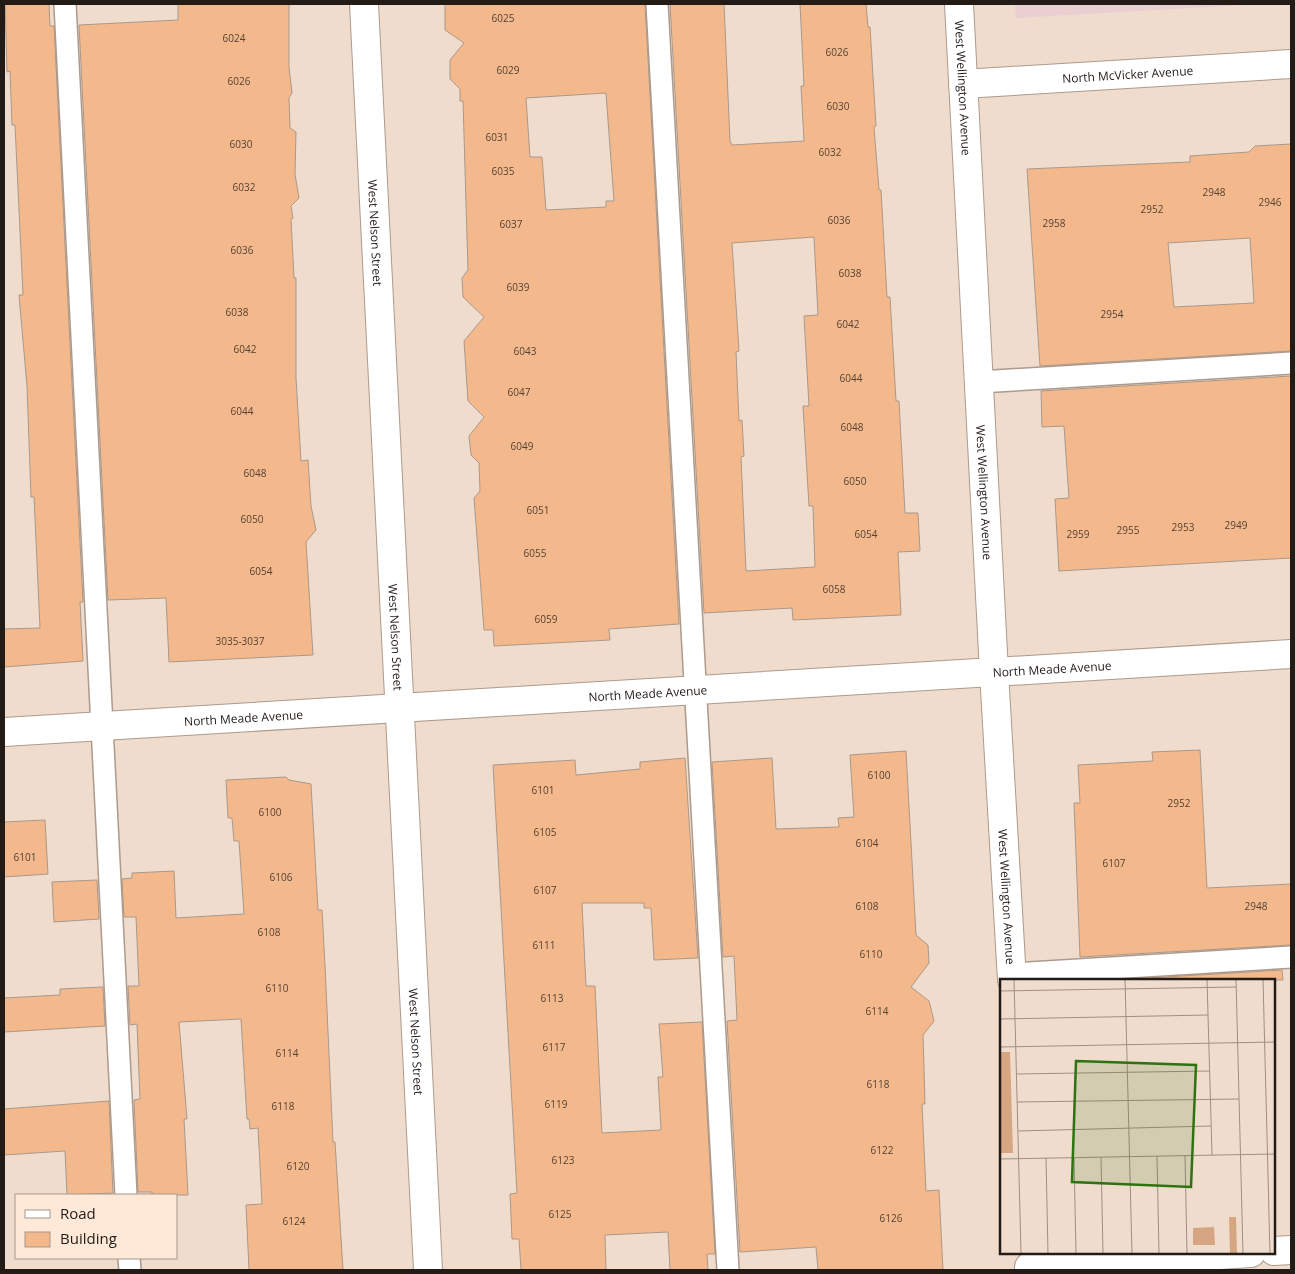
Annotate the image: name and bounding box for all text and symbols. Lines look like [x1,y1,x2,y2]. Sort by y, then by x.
house number: 6025 [492,11,515,25]
street label: West Wellington Avenue [951,20,975,156]
house number: 6024 [223,31,246,45]
house number: 6026 [826,45,849,59]
street label: North McVicker Avenue [1062,61,1194,86]
house number: 6029 [497,63,520,77]
house number: 6026 [228,74,251,88]
house number: 6030 [827,99,850,113]
house number: 6031 [486,130,508,144]
house number: 6030 [230,137,253,151]
house number: 6032 [819,145,842,159]
house number: 6035 [492,164,515,178]
street label: West Nelson Street [364,179,387,286]
house number: 6032 [233,180,256,194]
house number: 2948 [1203,185,1226,199]
house number: 2946 [1259,195,1282,209]
house number: 2952 [1141,202,1164,216]
house number: 6036 [828,213,851,227]
house number: 2958 [1043,216,1066,230]
house number: 6037 [500,217,523,231]
house number: 6036 [231,243,254,257]
house number: 6038 [839,266,862,280]
house number: 6039 [507,280,530,294]
house number: 6038 [226,305,249,319]
house number: 2954 [1101,307,1124,321]
house number: 6042 [837,317,860,331]
house number: 6042 [234,342,257,356]
house number: 6043 [514,344,537,358]
house number: 6044 [840,371,863,385]
house number: 6047 [508,385,531,399]
house number: 6044 [231,404,254,418]
house number: 6048 [841,420,864,434]
street label: West Wellington Avenue [973,424,997,561]
house number: 6049 [511,439,534,453]
house number: 6048 [244,466,267,480]
house number: 6050 [844,474,867,488]
house number: 6051 [527,503,549,517]
house number: 6050 [241,512,264,526]
house number: 2949 [1225,518,1248,532]
house number: 2953 [1172,520,1195,534]
house number: 2955 [1117,523,1140,537]
house number: 6054 [855,527,878,541]
house number: 2959 [1067,527,1090,541]
house number: 6055 [524,546,547,560]
house number: 6054 [250,564,273,578]
house number: 6058 [823,582,846,596]
street label: West Nelson Street [385,583,407,691]
house number: 6059 [535,612,558,626]
house number: 3035-3037 [216,634,265,648]
street label: North Meade Avenue [992,656,1112,681]
street label: North Meade Avenue [588,681,708,705]
street label: North Meade Avenue [184,705,304,730]
house number: 6100 [868,768,891,782]
house number: 6101 [532,783,554,797]
house number: 2952 [1168,796,1191,810]
house number: 6100 [259,805,282,819]
house number: 6105 [534,825,557,839]
street label: West Wellington Avenue [995,829,1020,965]
house number: 6104 [856,836,879,850]
house number: 6101 [14,850,36,864]
house number: 6107 [1103,856,1126,870]
house number: 6106 [270,870,293,884]
house number: 6107 [534,883,557,897]
house number: 6108 [856,899,879,913]
house number: 2948 [1245,899,1268,913]
house number: 6108 [258,925,281,939]
house number: 6111 [533,938,555,952]
house number: 6110 [860,947,883,961]
inset map [1000,979,1275,1254]
house number: 6110 [266,981,289,995]
street label: West Nelson Street [405,988,428,1095]
house number: 6113 [541,991,564,1005]
house number: 6114 [866,1004,889,1018]
house number: 6117 [543,1040,566,1054]
house number: 6114 [276,1046,299,1060]
house number: 6118 [867,1077,890,1091]
house number: 6119 [545,1097,568,1111]
house number: 6118 [272,1099,295,1113]
house number: 6122 [871,1143,894,1157]
house number: 6123 [552,1153,575,1167]
house number: 6120 [287,1159,310,1173]
legend [15,1194,178,1259]
text: Road [60,1203,96,1223]
house number: 6125 [549,1207,572,1221]
house number: 6126 [880,1211,903,1225]
house number: 6124 [283,1214,306,1228]
text: Building [60,1228,117,1248]

